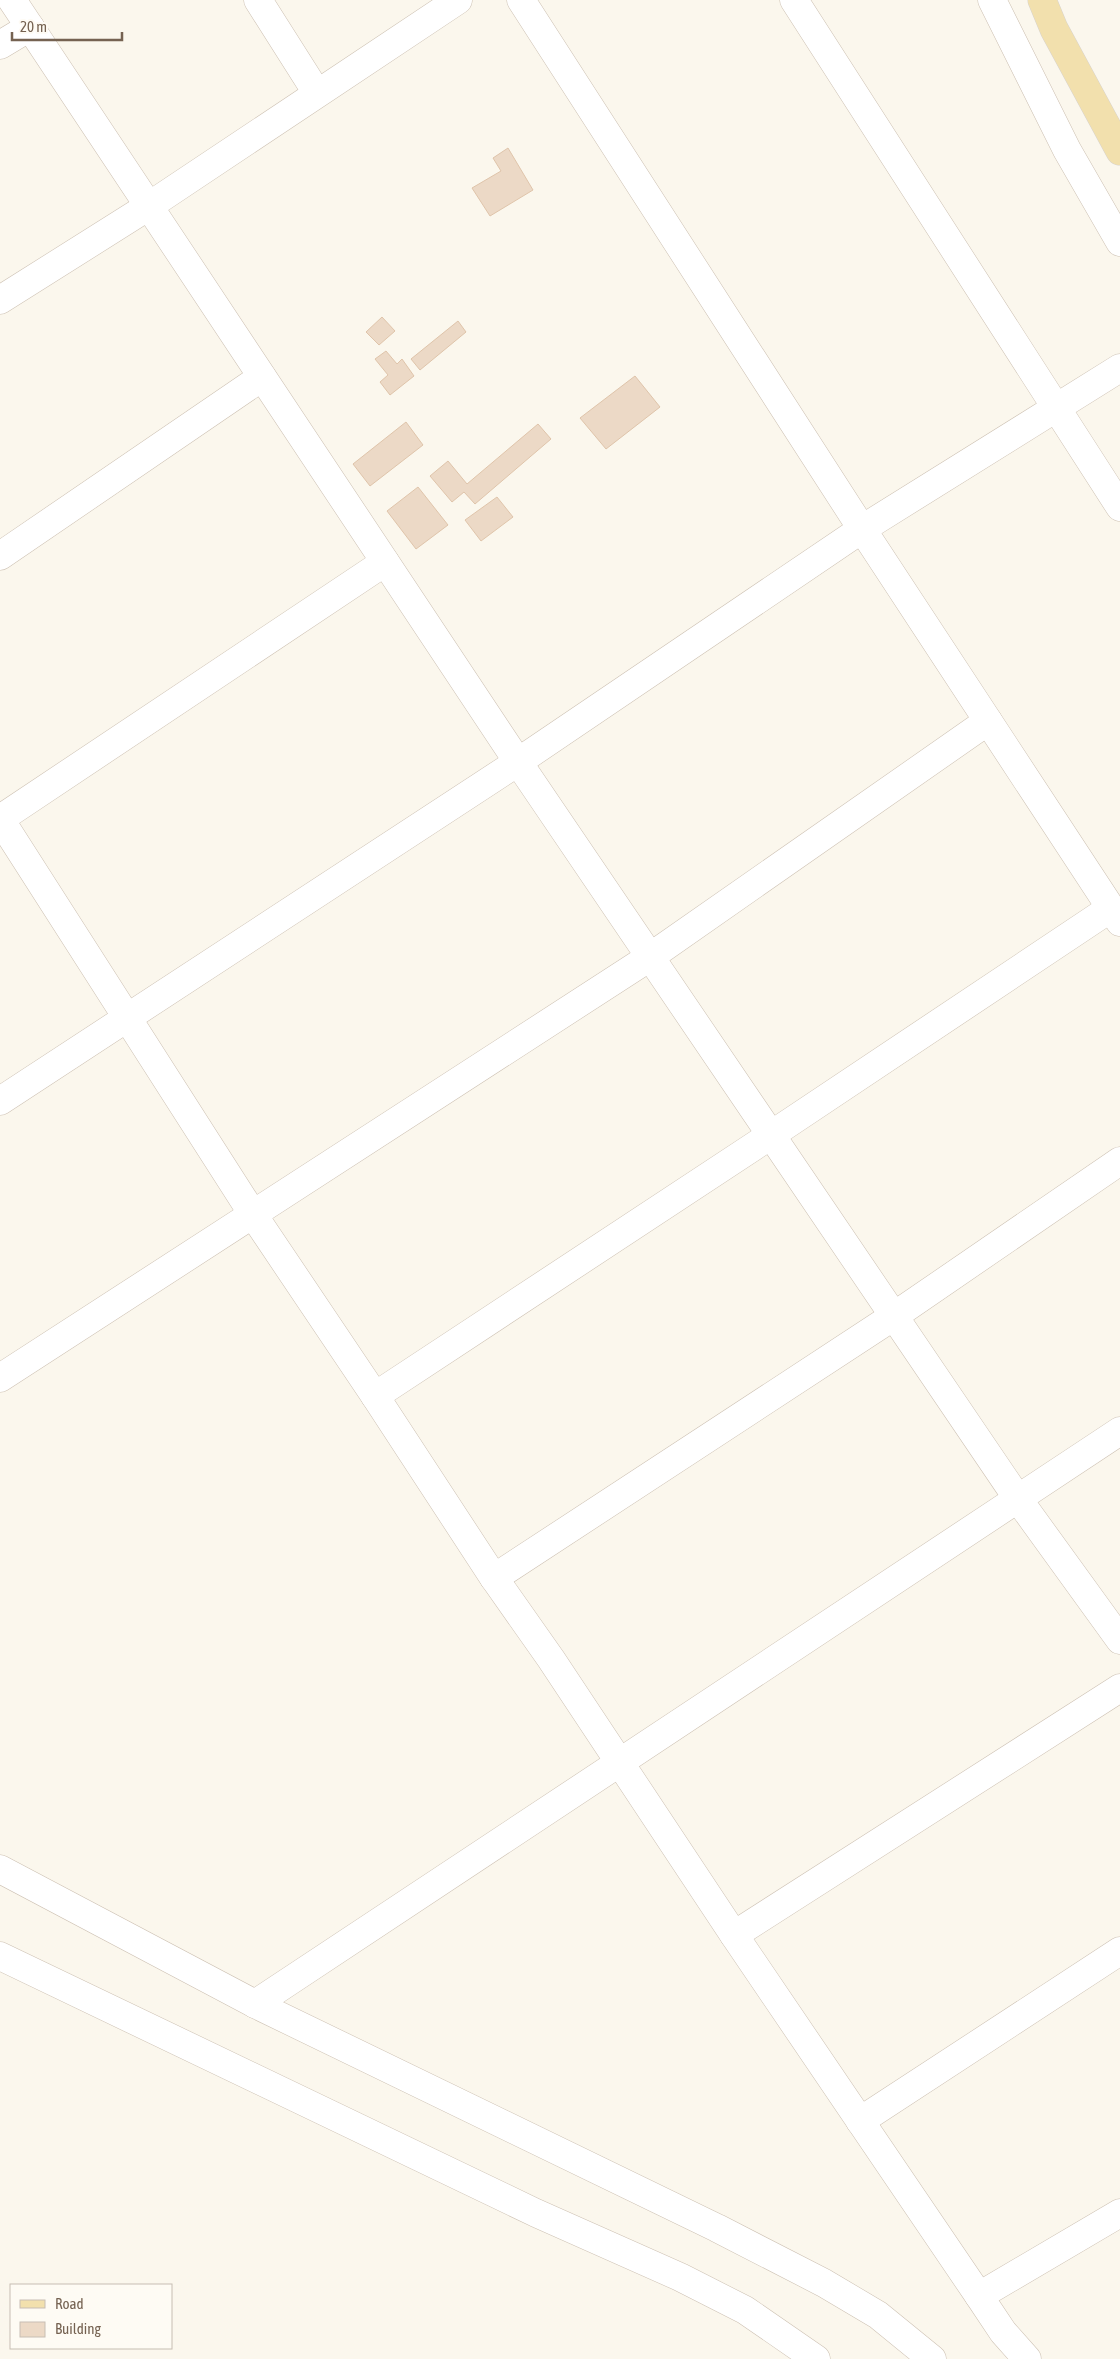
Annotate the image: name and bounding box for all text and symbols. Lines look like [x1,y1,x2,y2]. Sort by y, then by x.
scale bar [12,10,122,42]
text: 20 m [20,18,47,35]
legend [10,2284,172,2349]
text: Road [55,2295,84,2312]
text: Building [55,2320,101,2337]

